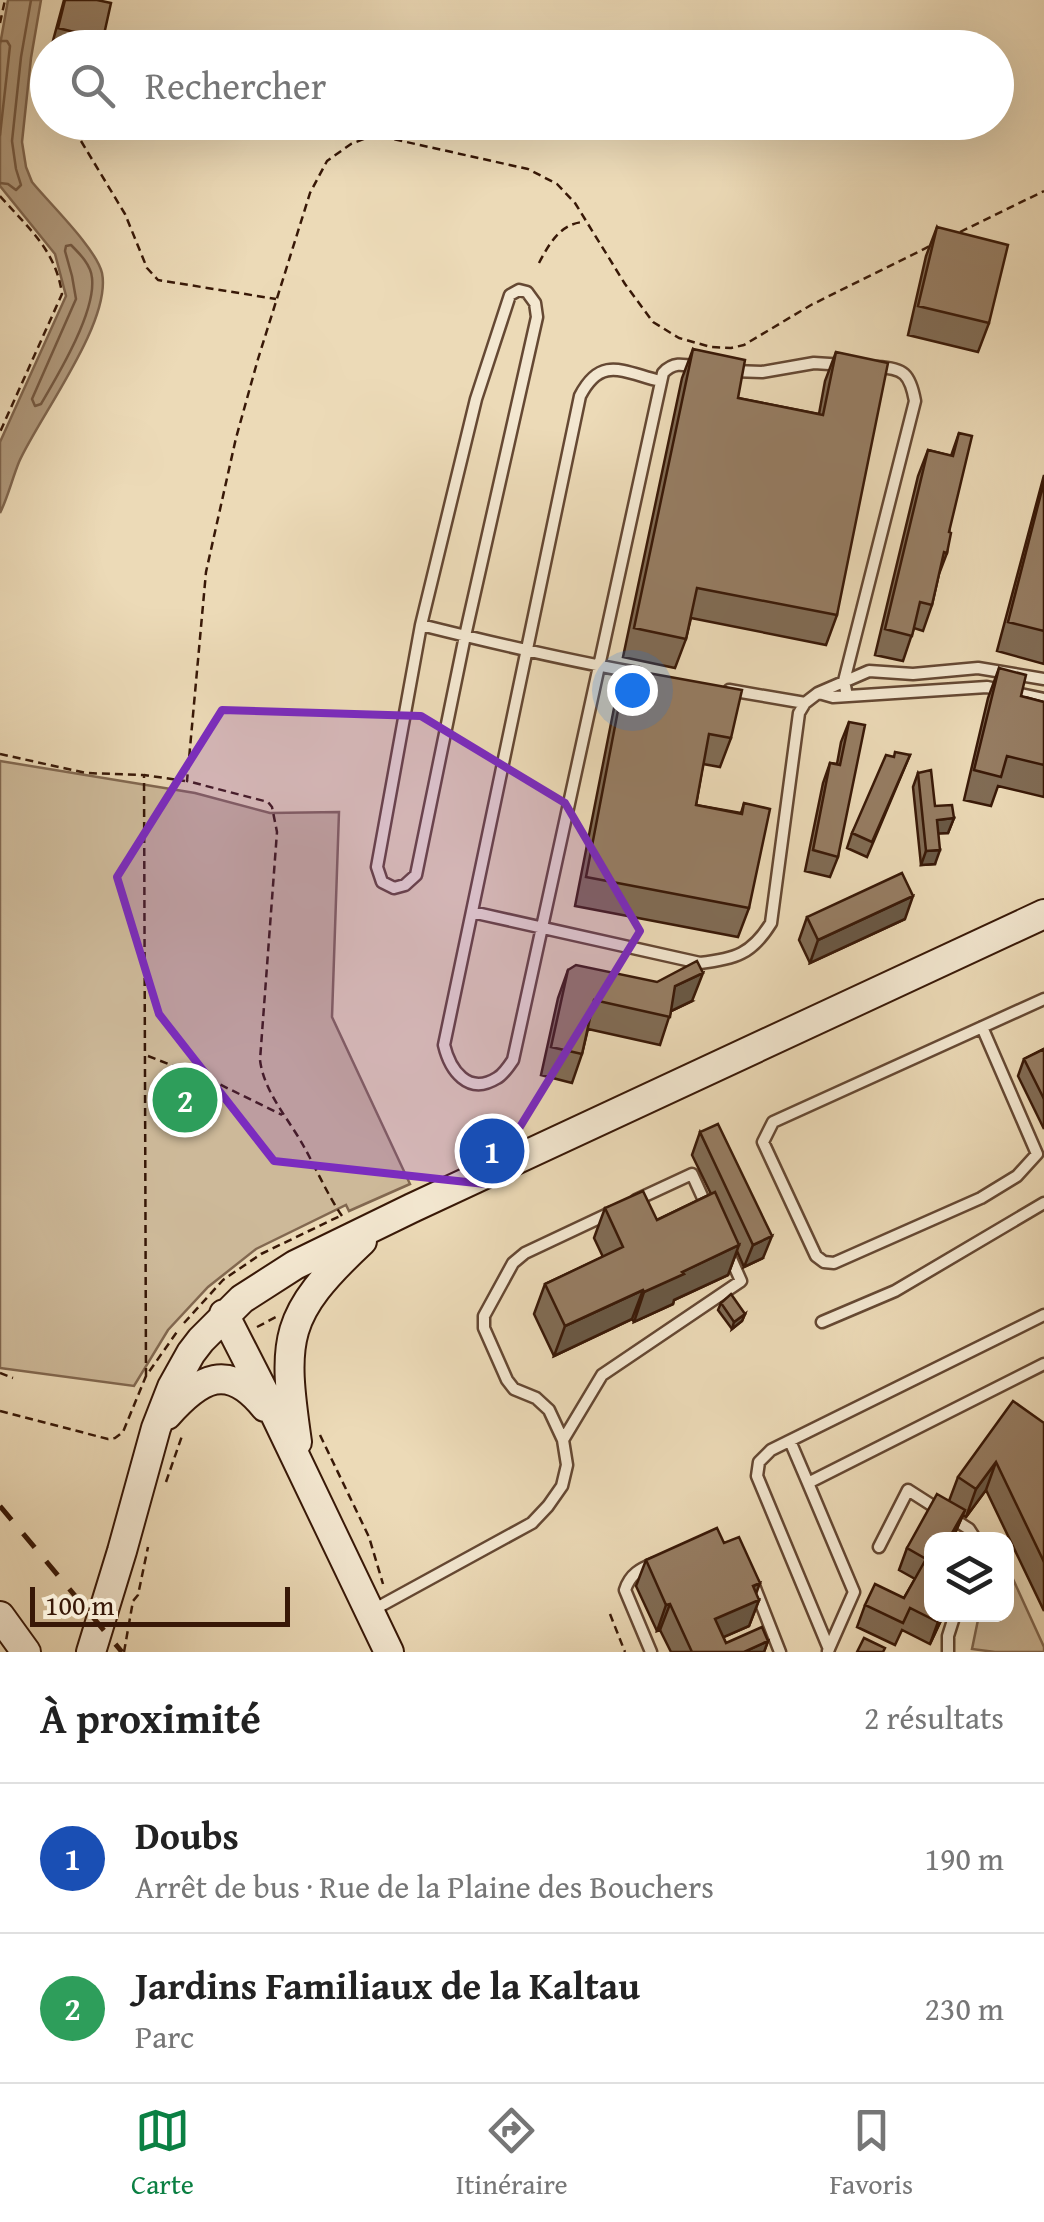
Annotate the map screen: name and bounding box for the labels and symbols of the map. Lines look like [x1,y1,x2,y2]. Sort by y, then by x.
your location [607,665,658,716]
pin: 2 [152,1062,218,1138]
pin: 1 [460,1114,524,1188]
scale bar [30,1582,290,1626]

